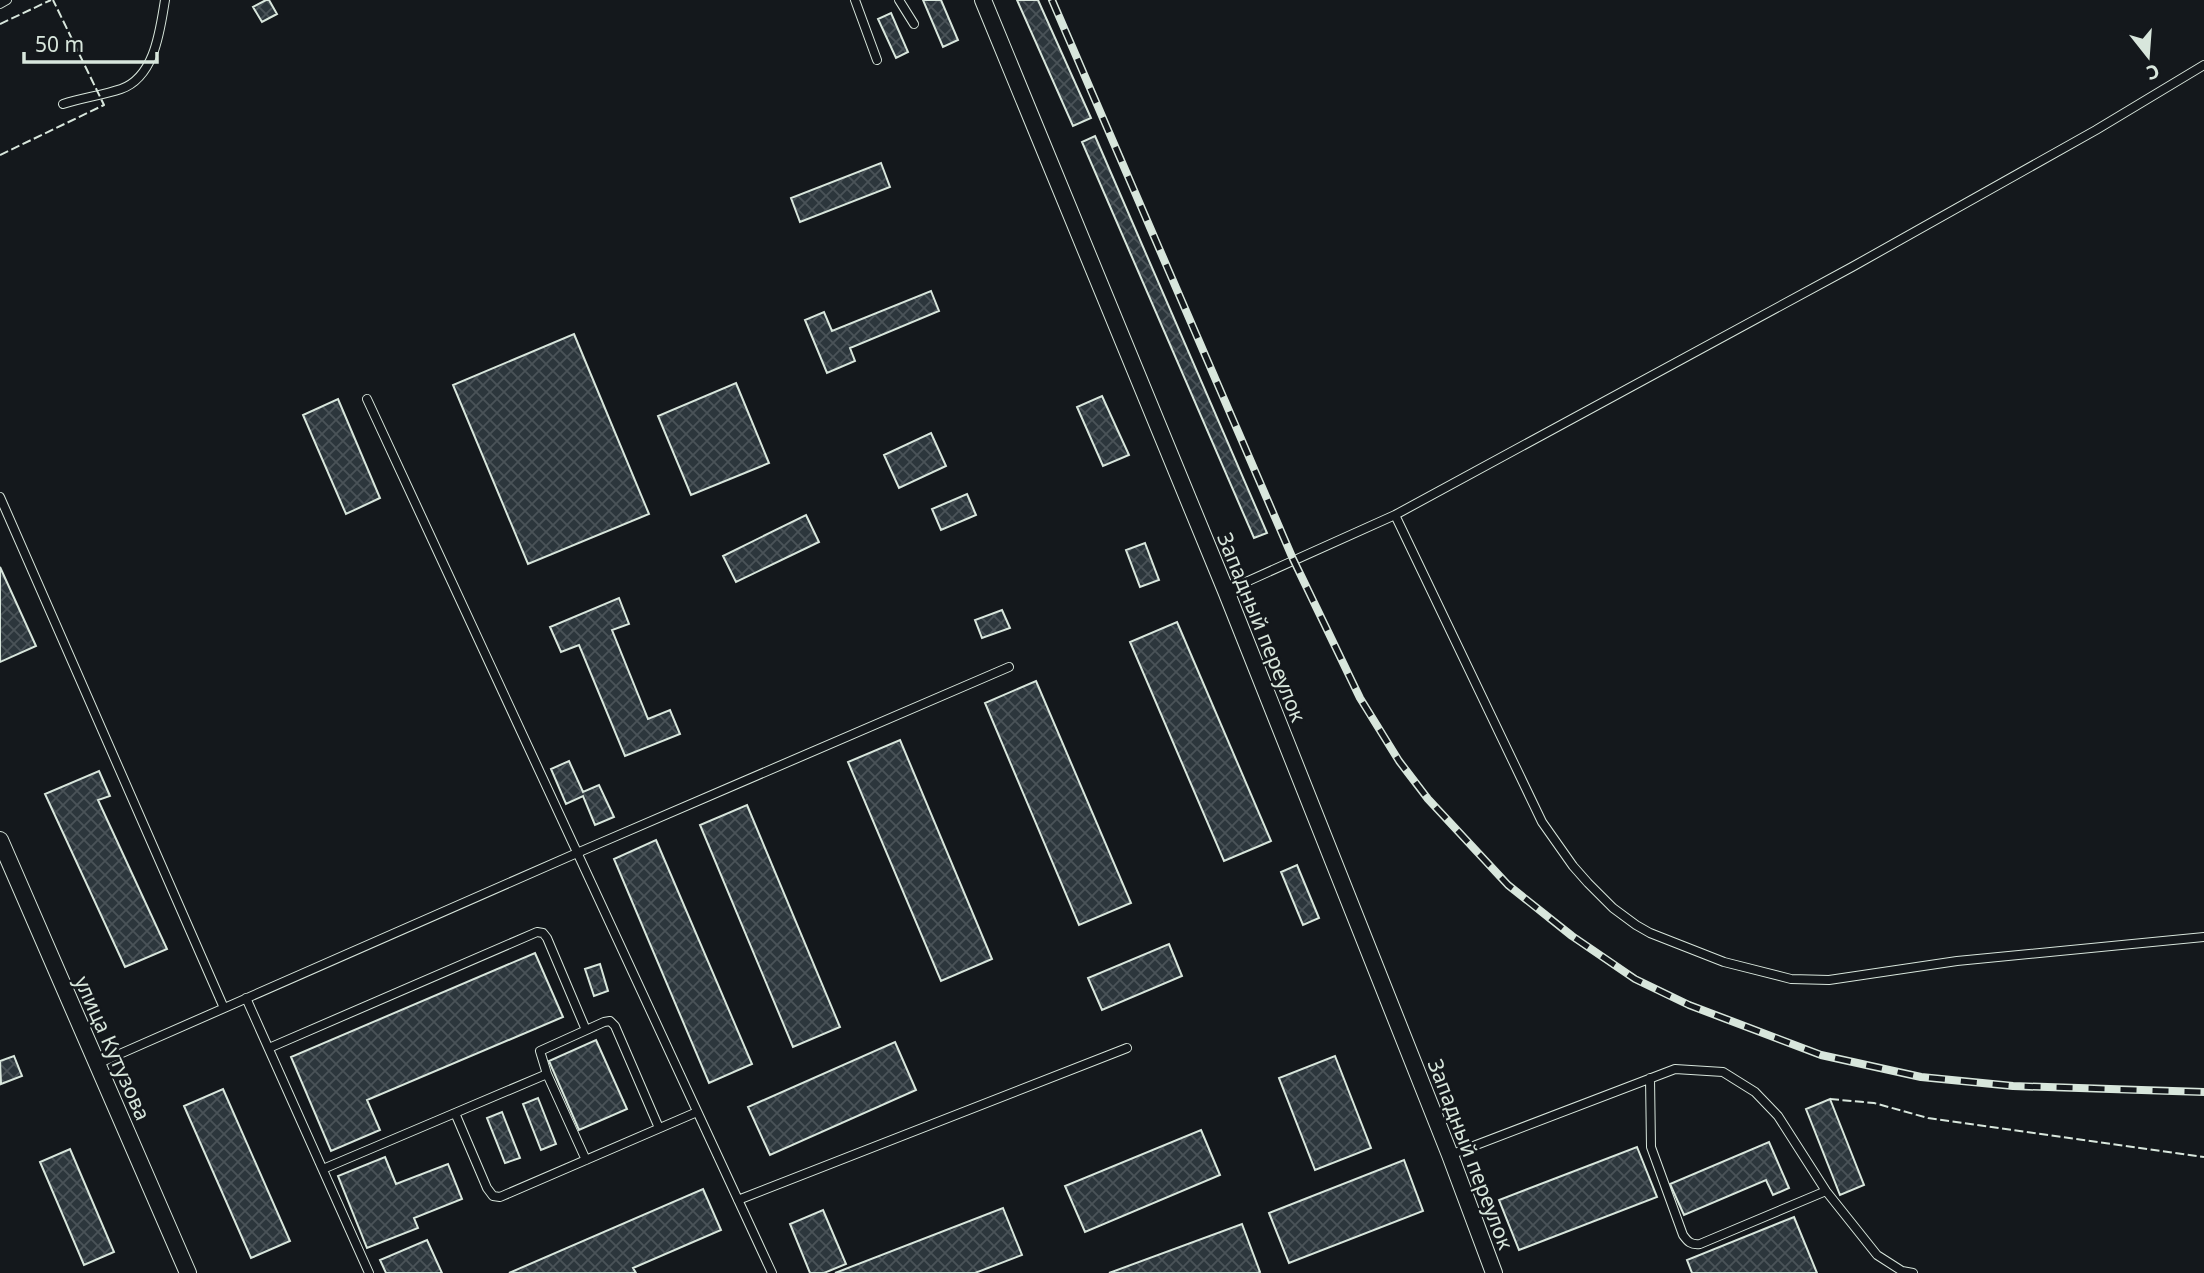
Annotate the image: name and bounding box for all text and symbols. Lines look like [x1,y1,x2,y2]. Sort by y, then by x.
scale bar [24,21,158,65]
north arrow [2113,21,2183,91]
text: 50 m [35,30,84,58]
text: С [2143,58,2163,86]
street label: Западный переулок [1211,528,1313,726]
street label: улица Кутузова [69,971,157,1125]
street label: Западный переулок [1422,1055,1520,1253]

